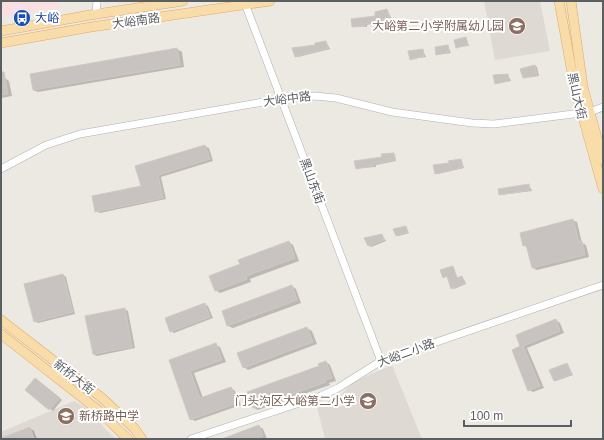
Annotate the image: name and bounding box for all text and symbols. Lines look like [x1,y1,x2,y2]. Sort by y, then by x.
bus stop icon: 大峪 [12,8,32,28]
place label: 大峪 [35,11,59,25]
street label: 大峪南路 [111,11,161,31]
school or university icon: 大峪第二小学附属幼儿园 [507,16,527,36]
place label: 大峪第二小学附属幼儿园 [372,19,504,33]
street label: 黑山大街 [565,71,589,121]
street label: 大峪中路 [262,89,312,109]
street label: 黑山东街 [297,156,327,206]
street label: 大峪二小路 [375,336,437,370]
street label: 新桥大街 [51,357,97,397]
school or university icon: 门头沟区大峪第二小学 [358,391,378,411]
place label: 门头沟区大峪第二小学 [235,394,355,408]
scale bar [464,402,571,428]
school or university icon: 新桥路中学 [56,406,76,426]
place label: 新桥路中学 [79,409,139,423]
text: 100 m [470,409,503,423]

